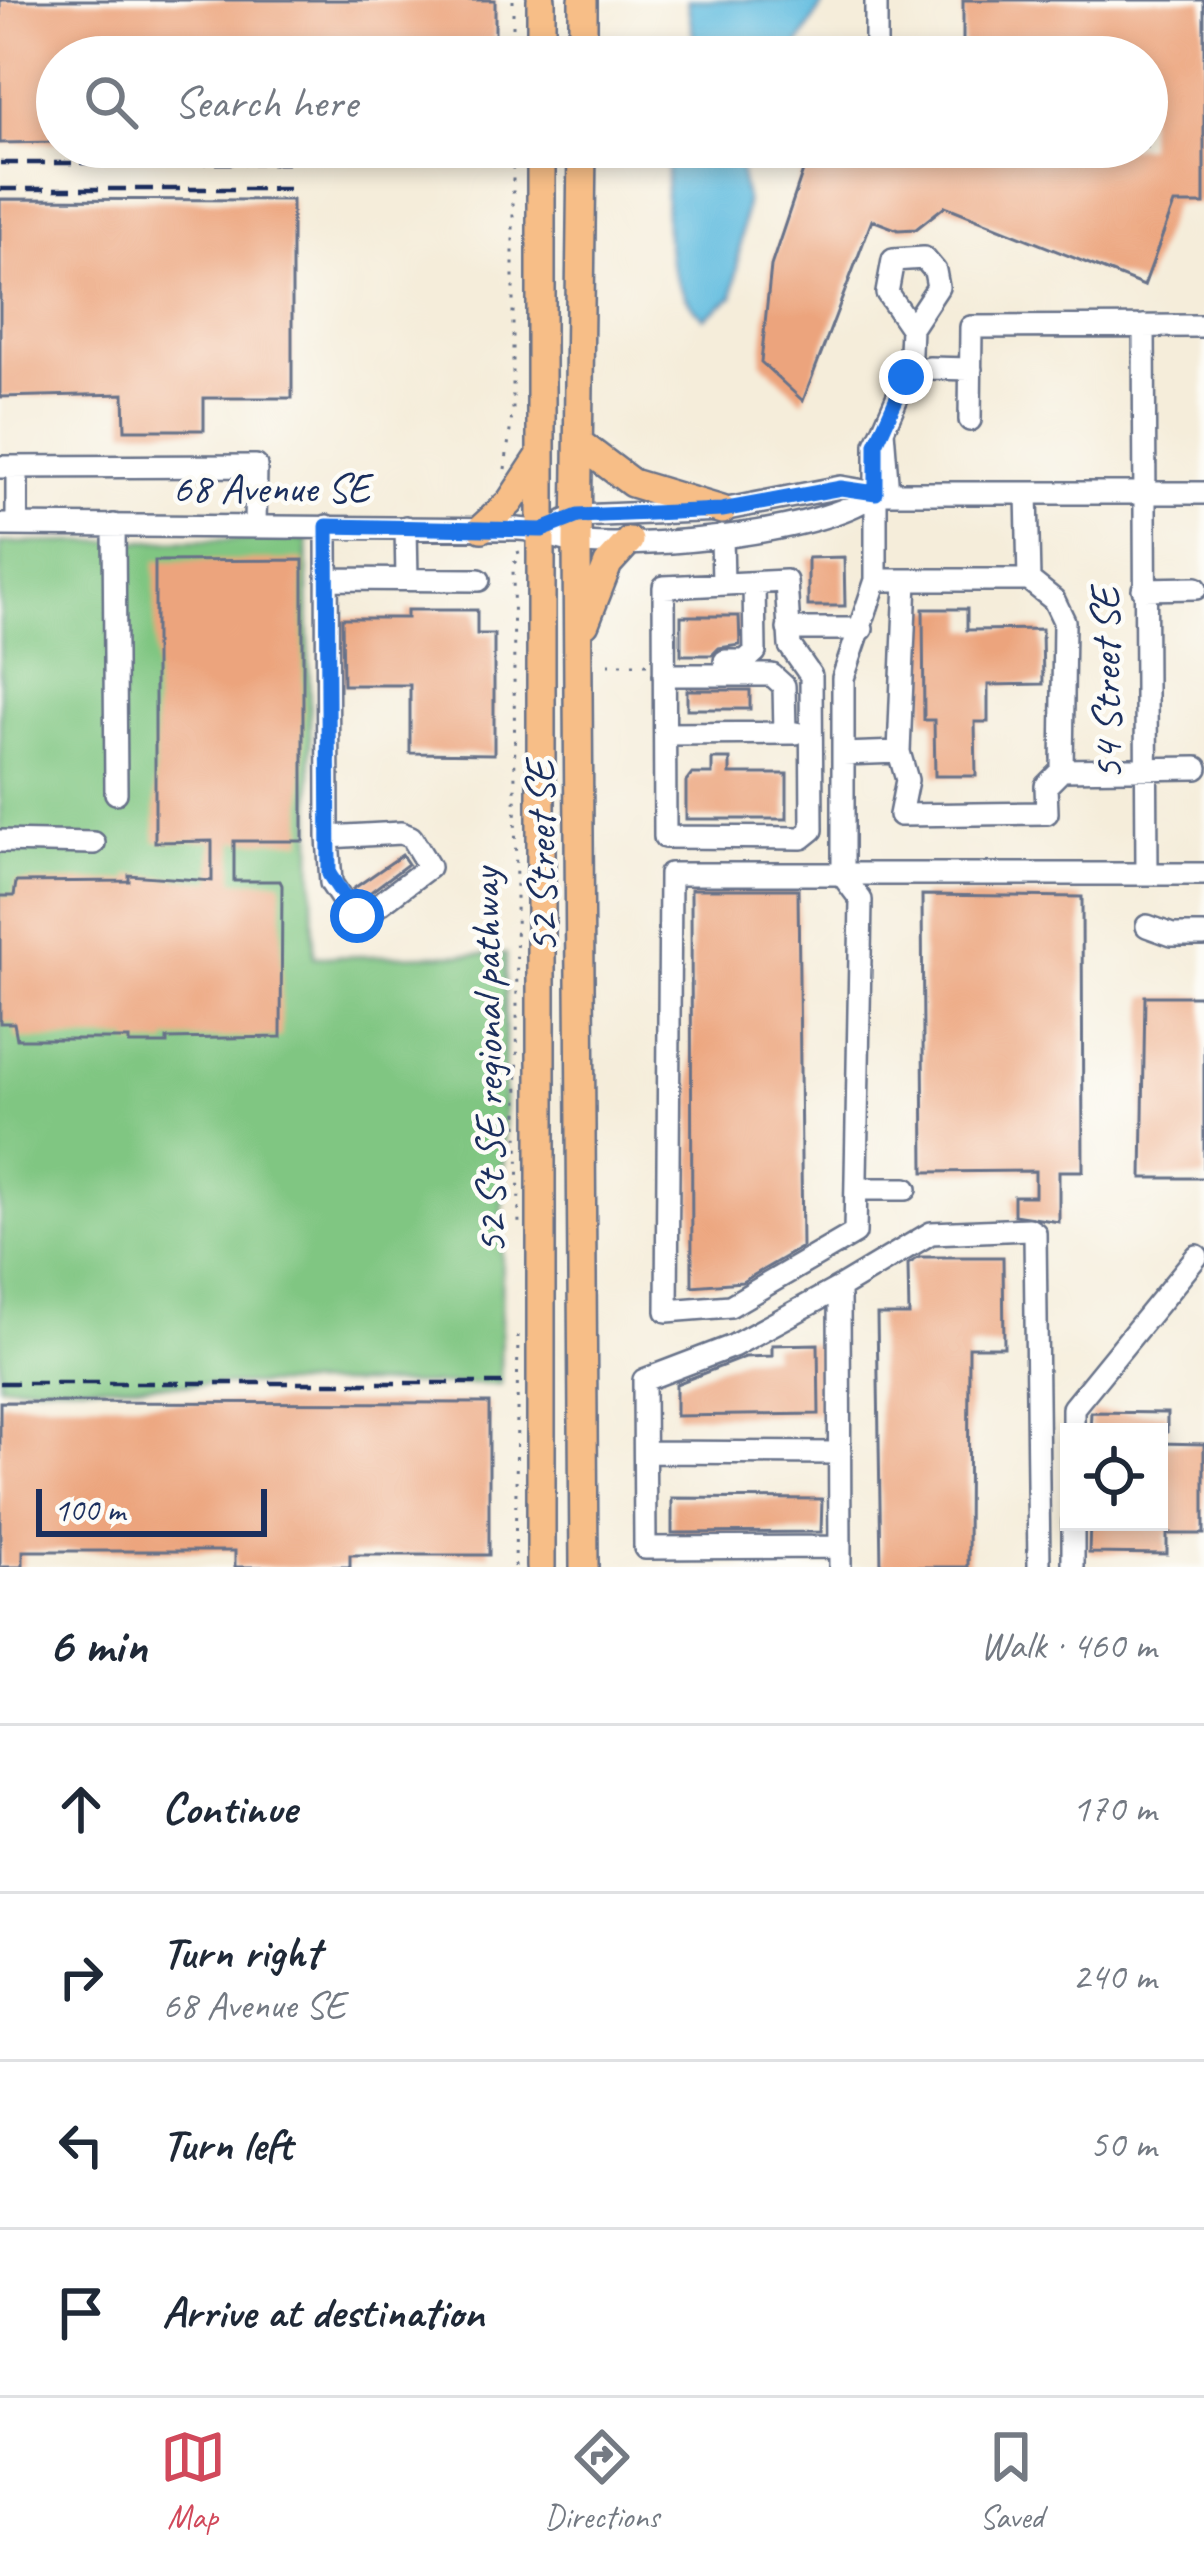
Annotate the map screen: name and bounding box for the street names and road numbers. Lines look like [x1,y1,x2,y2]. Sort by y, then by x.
street label: 68 Avenue SE [173,462,374,515]
street label: 54 Street SE [1078,583,1135,780]
street label: 52 Street SE [513,756,570,953]
street label: 52 St SE regional pathway [459,864,518,1254]

